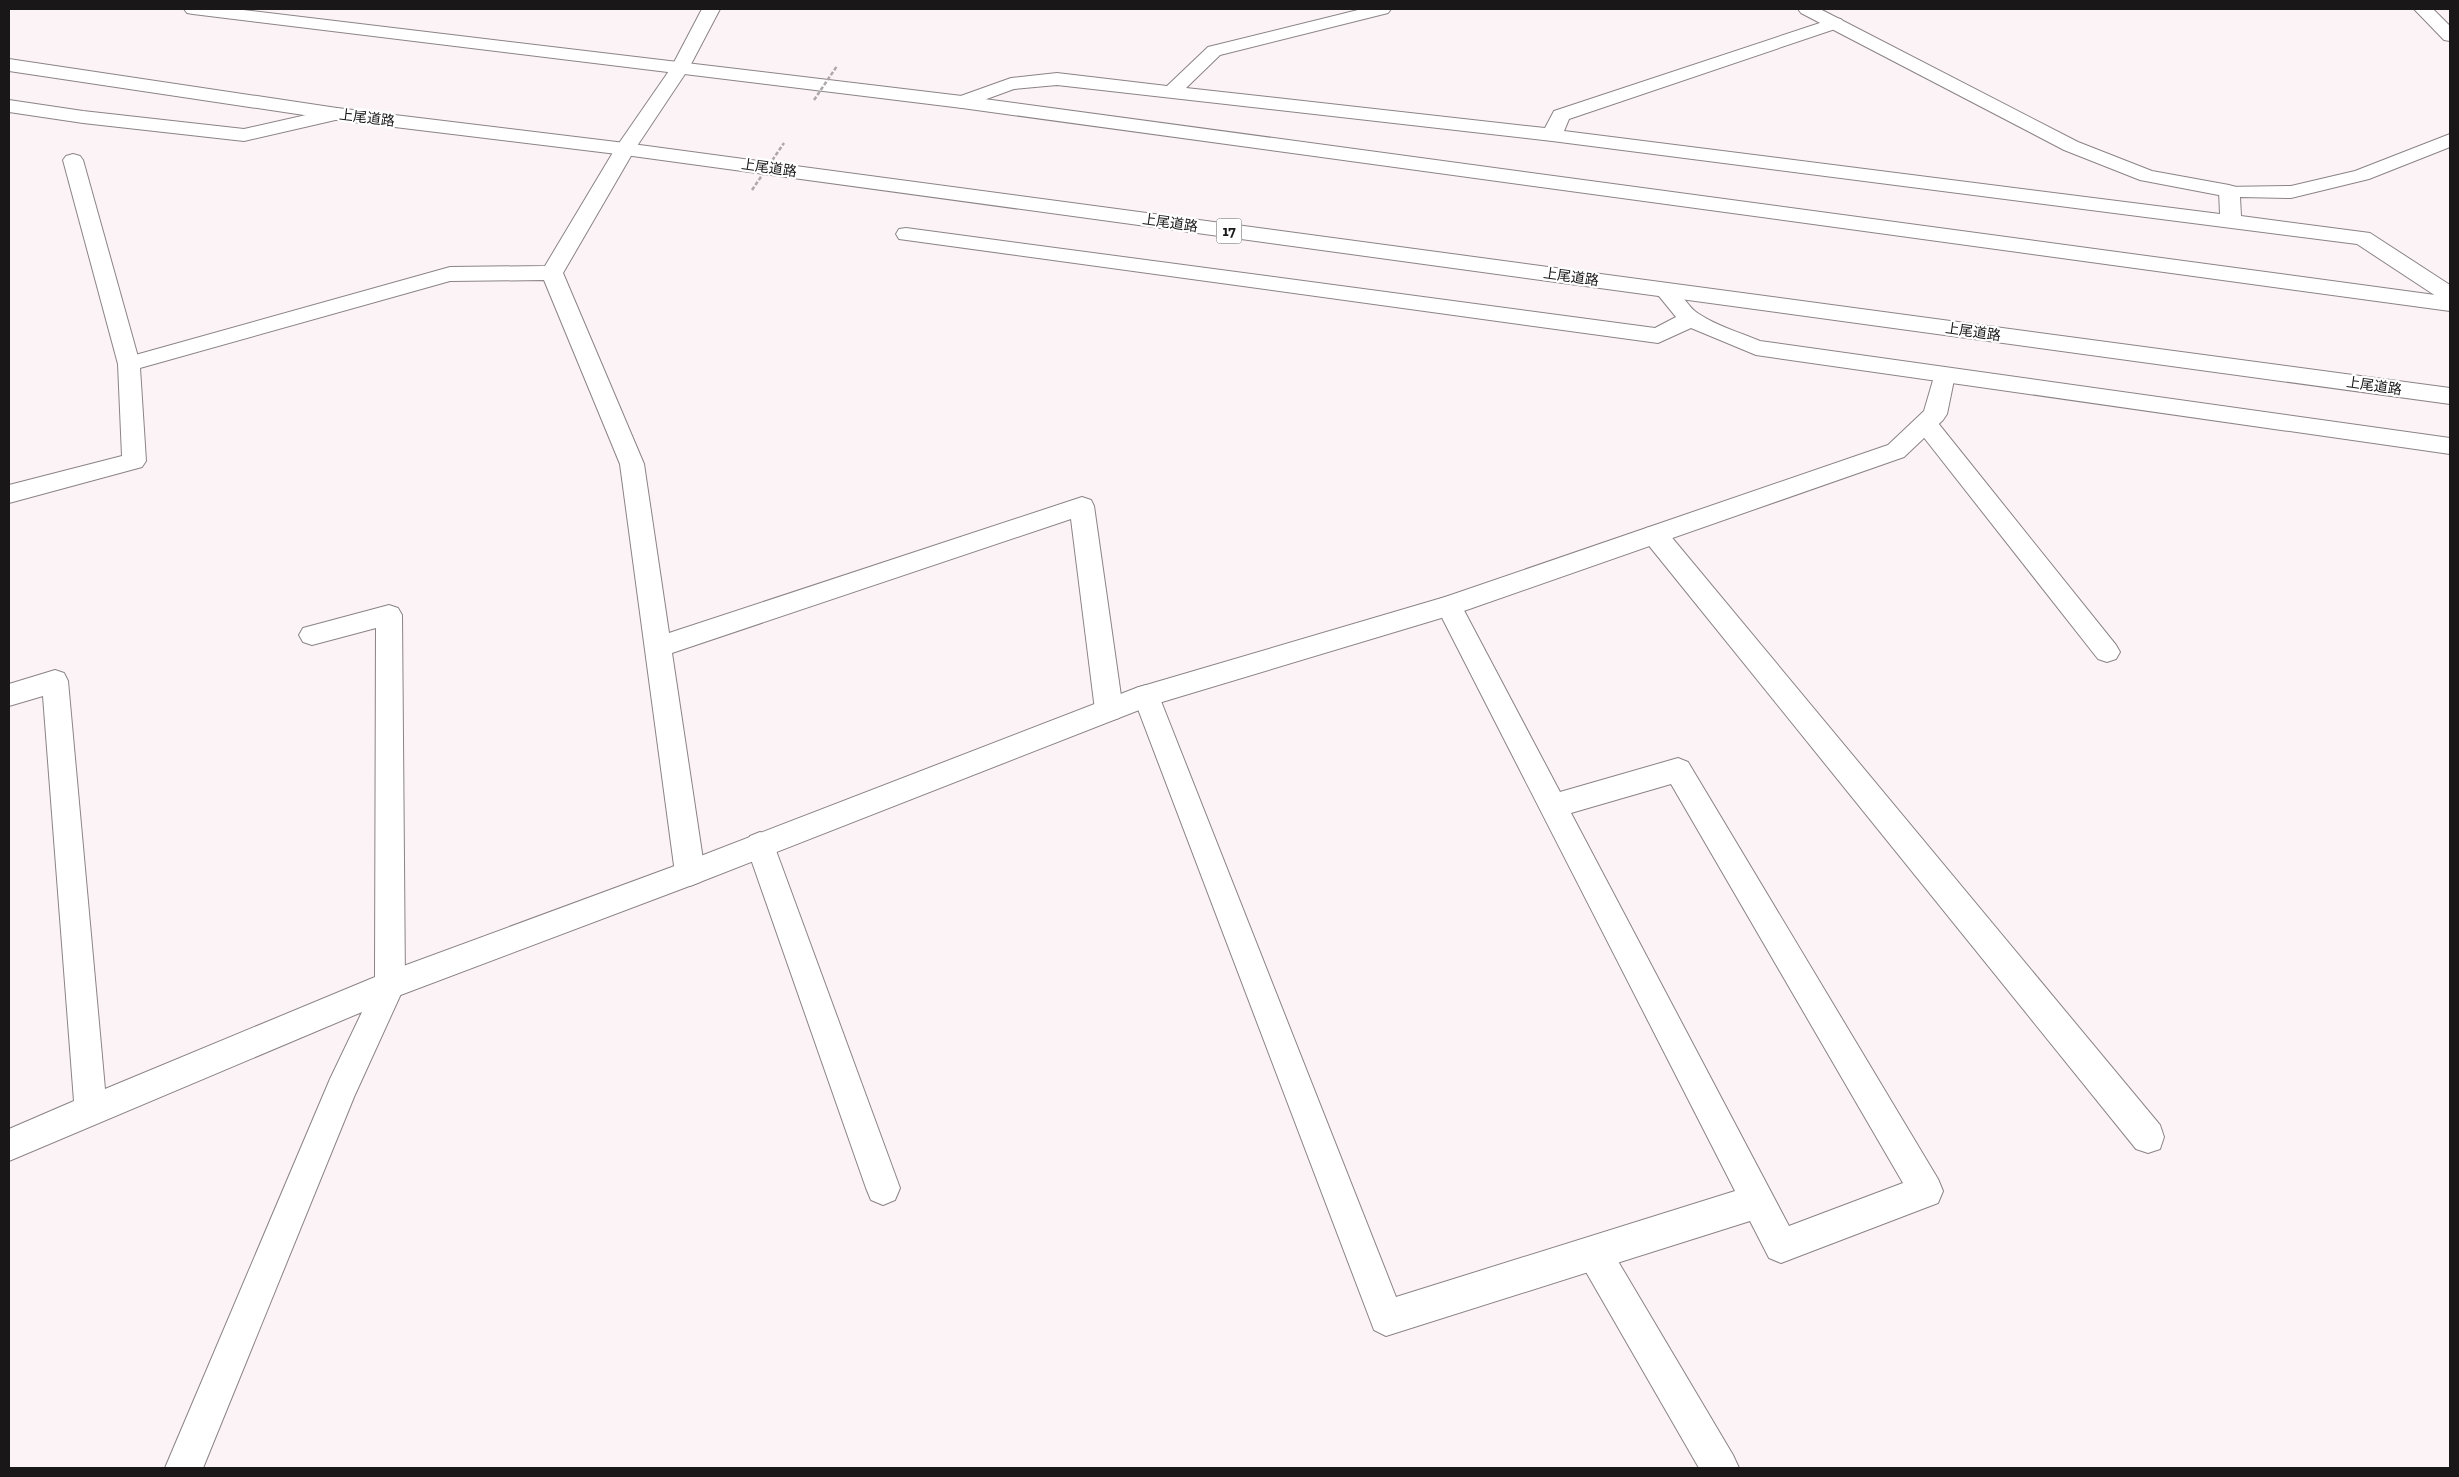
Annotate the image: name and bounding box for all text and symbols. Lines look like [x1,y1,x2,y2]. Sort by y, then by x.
street label: 上尾道路 [338,106,396,130]
street label: 上尾道路 [740,156,798,180]
street label: 上尾道路 [1141,211,1199,235]
road number: 17 [1216,218,1242,244]
street label: 上尾道路 [1542,265,1600,289]
street label: 上尾道路 [1944,320,2002,344]
street label: 上尾道路 [2345,374,2403,398]

